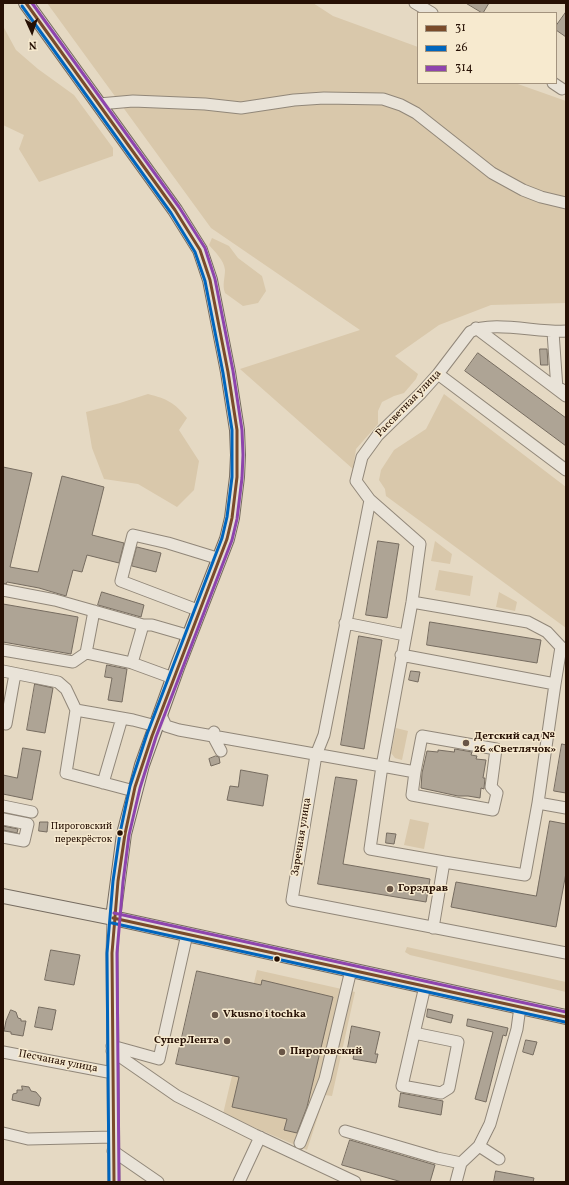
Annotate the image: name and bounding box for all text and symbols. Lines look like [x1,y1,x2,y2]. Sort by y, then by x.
north arrow [12,12,52,52]
legend [417,12,557,84]
text: 31 [455,20,466,36]
text: N [28,37,37,52]
text: 26 [455,40,468,56]
text: 314 [455,60,473,76]
street label: Рассветная улица [373,368,445,440]
place label: Детский сад № 26 «Светлячок» [474,730,556,756]
marker: Детский сад № 26 «Светлячок» [461,738,471,748]
street label: Заречная улица [289,797,315,877]
place label: Пироговский перекрёсток [51,821,112,844]
marker: Пироговский перекрёсток [115,828,125,838]
place label: Горздрав [398,882,448,896]
marker: Горздрав [385,884,395,894]
unlabelled marker [272,954,282,964]
place label: Vkusno i tochka [223,1008,306,1022]
marker: Vkusno i tochka [210,1010,220,1020]
place label: СуперЛента [154,1034,219,1048]
marker: СуперЛента [222,1036,232,1046]
place label: Пироговский [290,1045,362,1059]
marker: Пироговский [277,1047,287,1057]
street label: Песчаная улица [17,1048,99,1076]

